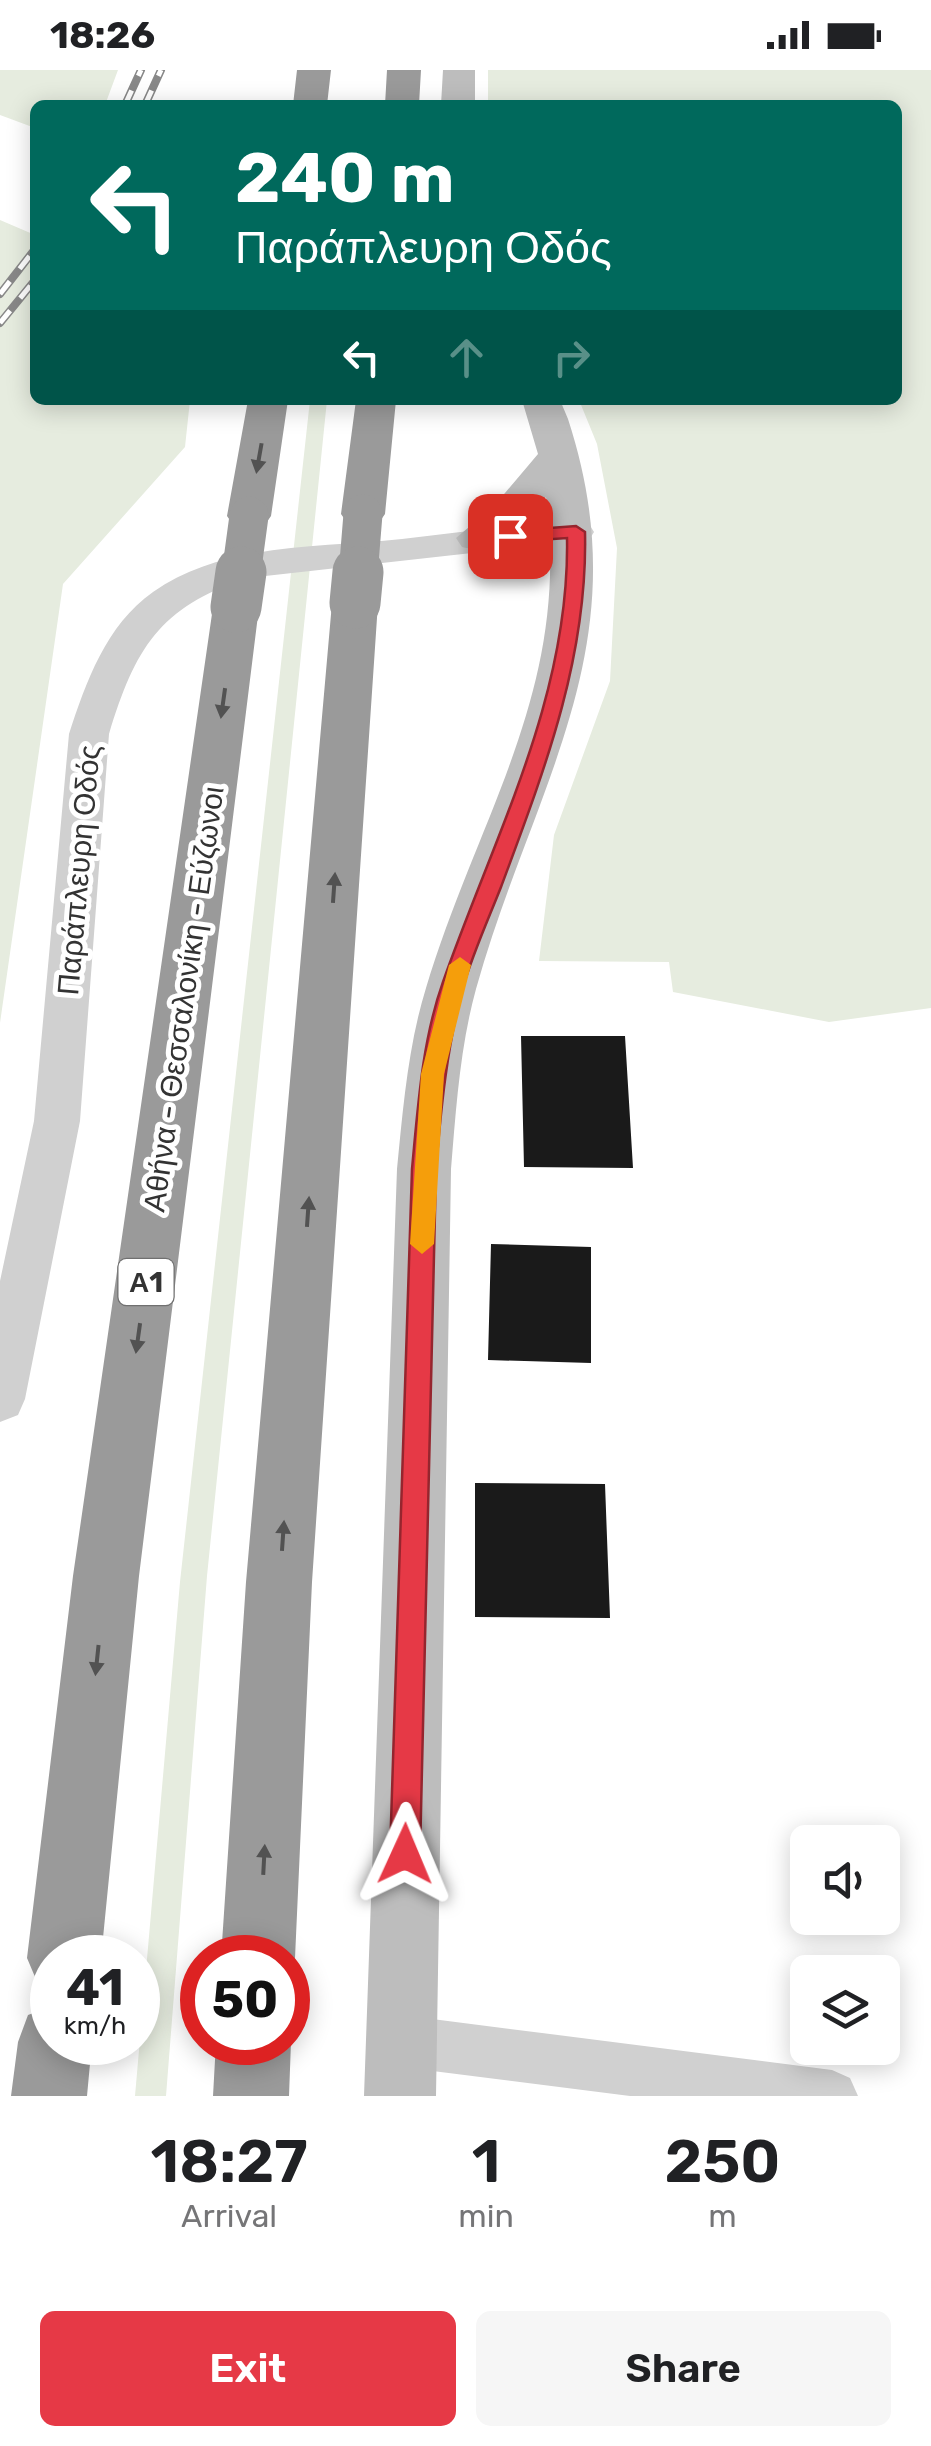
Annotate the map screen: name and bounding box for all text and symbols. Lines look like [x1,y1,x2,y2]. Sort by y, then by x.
text: 18:26 [50,12,155,58]
text: 240 m [235,137,455,220]
icon: left [70,140,200,270]
text: Παράπλευρη Οδός [235,221,612,274]
icon: left [334,330,389,385]
icon: ahead [439,330,494,385]
icon: right [544,330,599,385]
one-way arrow [251,443,266,474]
pin [468,494,553,579]
icon: arrive [483,509,538,564]
one-way arrow [215,688,231,720]
street label: Παράπλευρη Οδός [50,743,108,997]
street label: Αθήνα - Θεσσαλονίκη - Εύζωνοι [136,784,232,1214]
one-way arrow [326,871,342,903]
one-way arrow [301,1195,317,1227]
road number: Α1 [118,1259,174,1305]
one-way arrow [130,1322,146,1354]
one-way arrow [275,1519,291,1551]
one-way arrow [89,1645,105,1676]
position arrow [353,1802,457,1906]
map controls [790,1825,900,2065]
button: sound [790,1825,900,1935]
one-way arrow [256,1844,272,1876]
speed limit sign: 50 [180,1935,310,2065]
button: layers [790,1955,900,2065]
text: 41 [66,1958,124,2018]
text: km/h [64,2011,126,2040]
text: 18:27 [151,2126,308,2197]
text: 1 [472,2126,500,2197]
text: 250 [664,2126,780,2197]
text: Arrival [181,2197,277,2235]
text: min [458,2197,514,2235]
text: m [708,2197,737,2235]
button: Exit [40,2311,456,2426]
button: Share [476,2311,891,2426]

